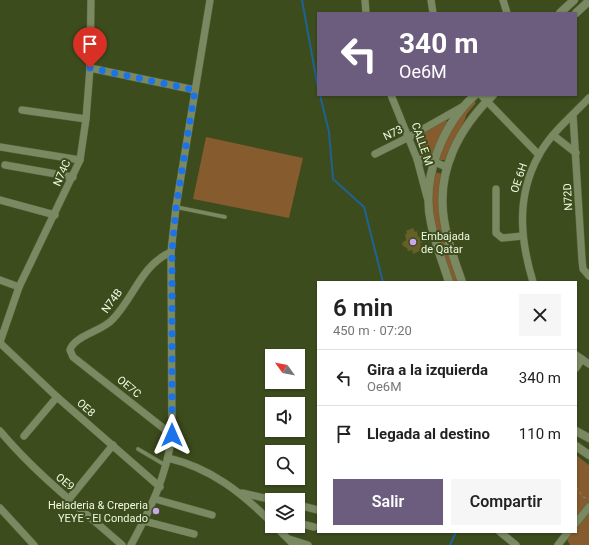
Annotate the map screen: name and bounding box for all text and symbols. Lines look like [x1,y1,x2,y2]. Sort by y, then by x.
pin [73,27,107,68]
text: 340 m [399,27,478,60]
icon: left [333,28,385,80]
icon: arrive [79,33,101,55]
text: Oe6M [399,61,447,82]
street label: CALLE M [409,121,435,167]
street label: N73 [381,123,405,143]
street label: N74C [50,158,74,188]
street label: OE 6H [508,161,530,195]
street label: N72D [561,183,575,211]
place label: Embajada de Qatar [421,230,470,256]
marker: Embajada de Qatar [408,237,418,247]
street label: N74B [99,286,125,316]
text: 6 min [333,294,393,322]
button: close [519,294,561,336]
text: 450 m · 07:20 [333,323,412,338]
north arrow [265,349,305,389]
map controls [265,349,305,533]
text: Gira a la izquierda [367,361,488,379]
icon: left [333,367,355,389]
text: 340 m [519,369,561,387]
street label: OE7C [114,373,144,401]
text: Oe6M [367,379,402,394]
street label: OE8 [74,397,98,419]
button: sound [265,397,305,437]
position arrow [151,414,193,456]
icon: arrive [333,423,355,445]
text: Llegada al destino [367,425,490,443]
text: 110 m [519,425,561,443]
button: search [265,445,305,485]
street label: OE9 [53,471,77,493]
button: Salir [333,479,443,525]
button: Compartir [451,479,561,525]
button: layers [265,493,305,533]
place label: Heladeria & Creperia YEYE - El Condado [48,499,148,525]
marker: Heladeria & Creperia YEYE - El Condado [151,506,161,516]

